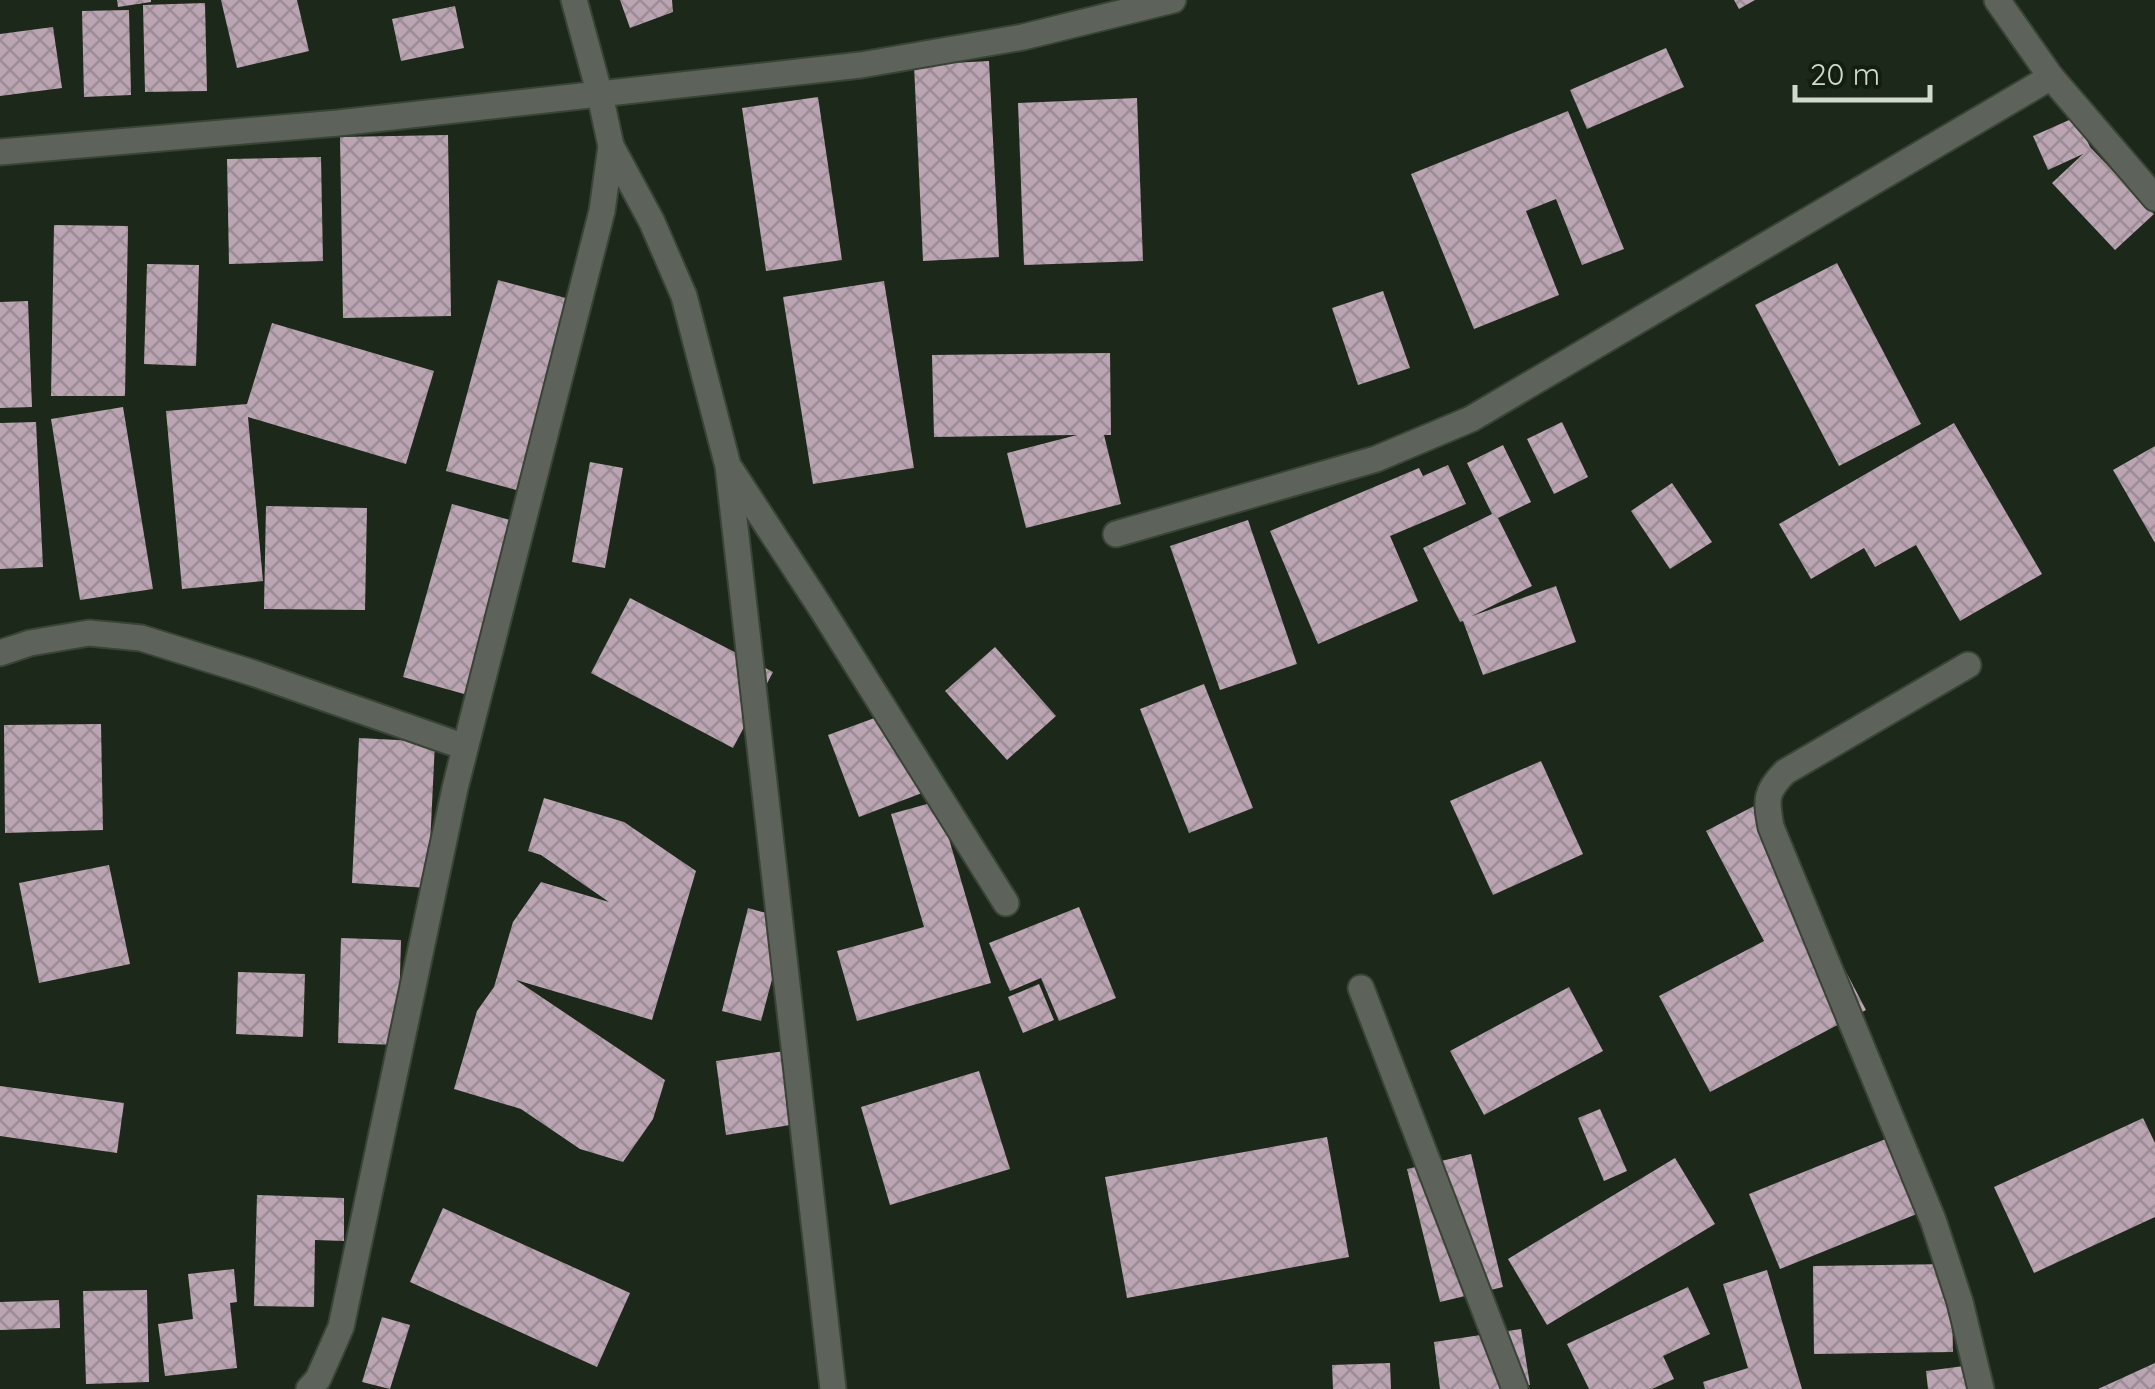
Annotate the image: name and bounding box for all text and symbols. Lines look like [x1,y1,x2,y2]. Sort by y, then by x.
scale bar [1795,40,1930,102]
text: 20 m [1810,55,1880,93]

